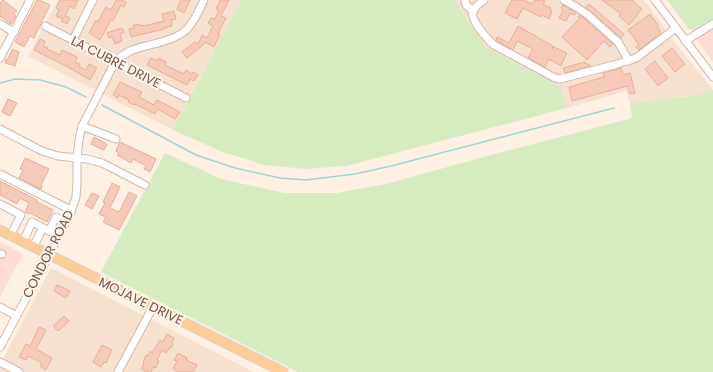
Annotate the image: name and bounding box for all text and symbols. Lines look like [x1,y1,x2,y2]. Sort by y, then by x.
street label: LA CUBRE DRIVE [68,31,164,93]
street label: CONDOR ROAD [18,207,78,301]
street label: MOJAVE DRIVE [96,272,186,330]

